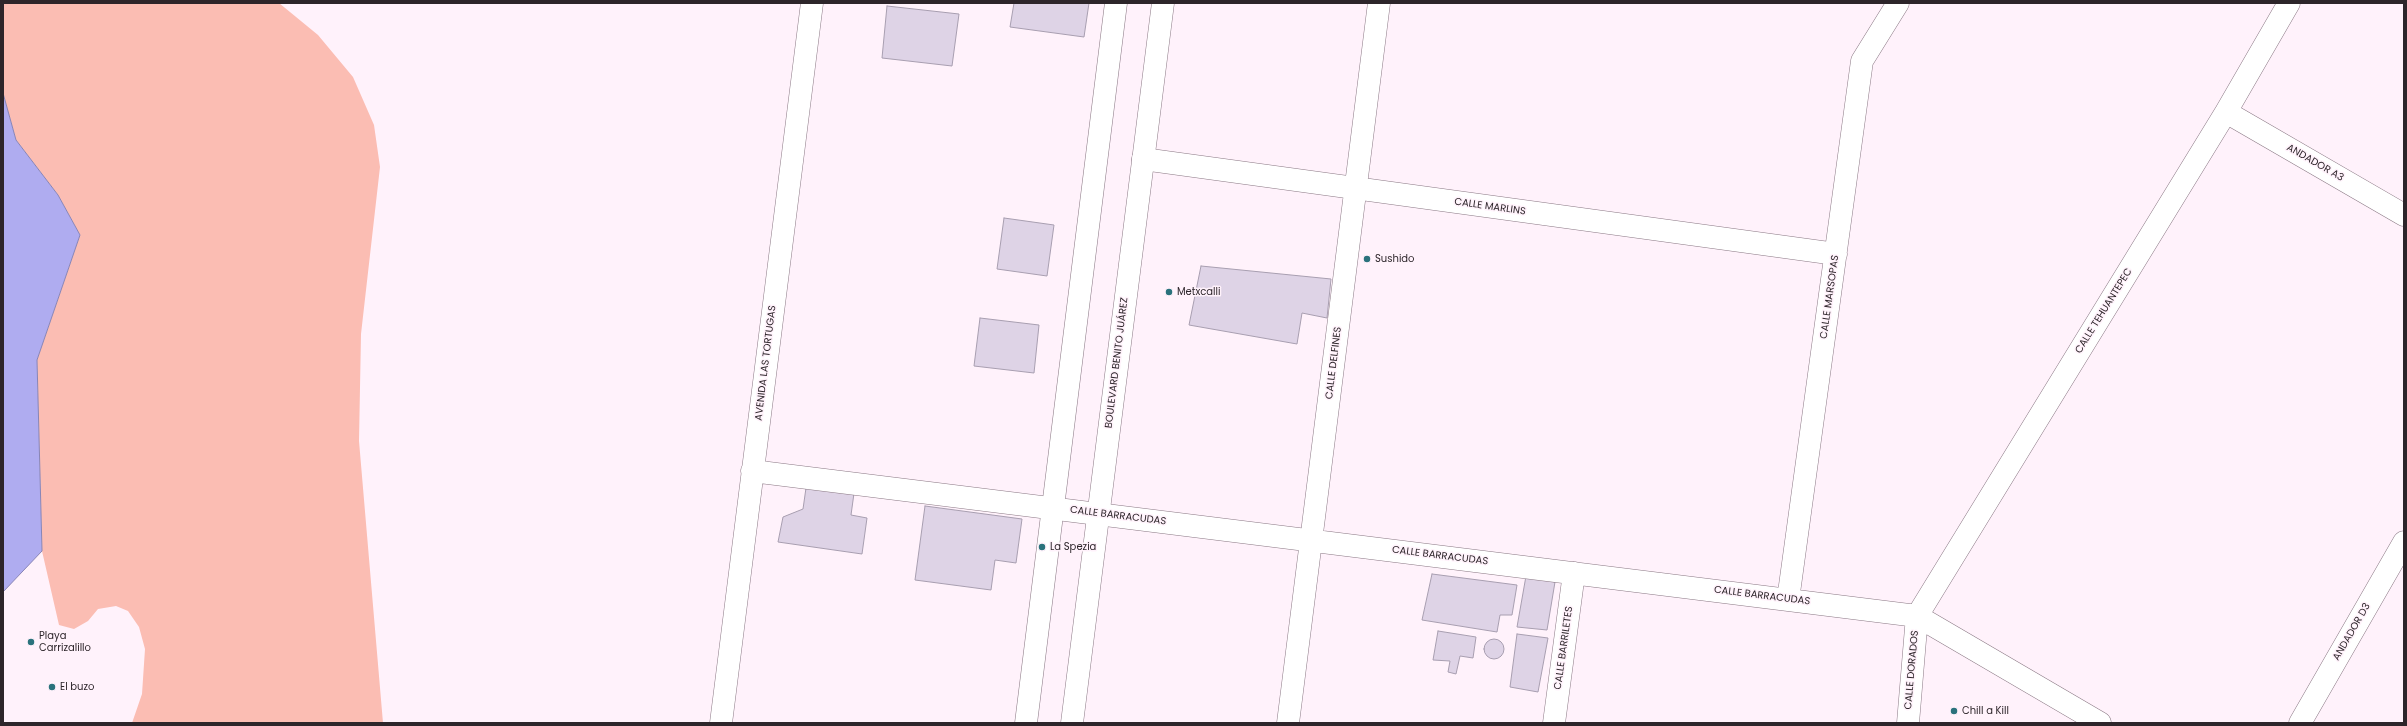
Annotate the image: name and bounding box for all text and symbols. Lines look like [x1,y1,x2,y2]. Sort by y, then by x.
street label: ANDADOR A3 [2284,142,2346,184]
street label: CALLE MARLINS [1454,196,1526,218]
place label: Sushido [1375,253,1415,265]
marker: Sushido [1362,254,1372,264]
street label: CALLE MARSOPAS [1818,254,1842,340]
street label: CALLE TEHUANTEPEC [2073,266,2135,356]
place label: Metxcalli [1177,286,1220,298]
marker: Metxcalli [1164,287,1174,297]
street label: BOULEVARD BENITO JUÁREZ [1103,297,1131,429]
street label: AVENIDA LAS TORTUGAS [753,305,779,421]
street label: CALLE DELFINES [1324,326,1344,400]
street label: CALLE BARRACUDAS [1069,504,1167,528]
place label: La Spezia [1050,541,1096,553]
marker: La Spezia [1037,542,1047,552]
street label: CALLE BARRACUDAS [1391,544,1489,568]
street label: CALLE BARRACUDAS [1713,584,1811,608]
street label: ANDADOR D3 [2331,601,2373,663]
street label: CALLE BARRILETES [1552,605,1576,691]
place label: Playa Carrizalillo [39,630,91,654]
street label: CALLE DORADOS [1903,630,1921,710]
marker: Playa Carrizalillo [26,637,36,647]
place label: El buzo [60,681,94,693]
marker: El buzo [47,682,57,692]
place label: Chill a Kill [1962,705,2009,717]
marker: Chill a Kill [1949,706,1959,716]

